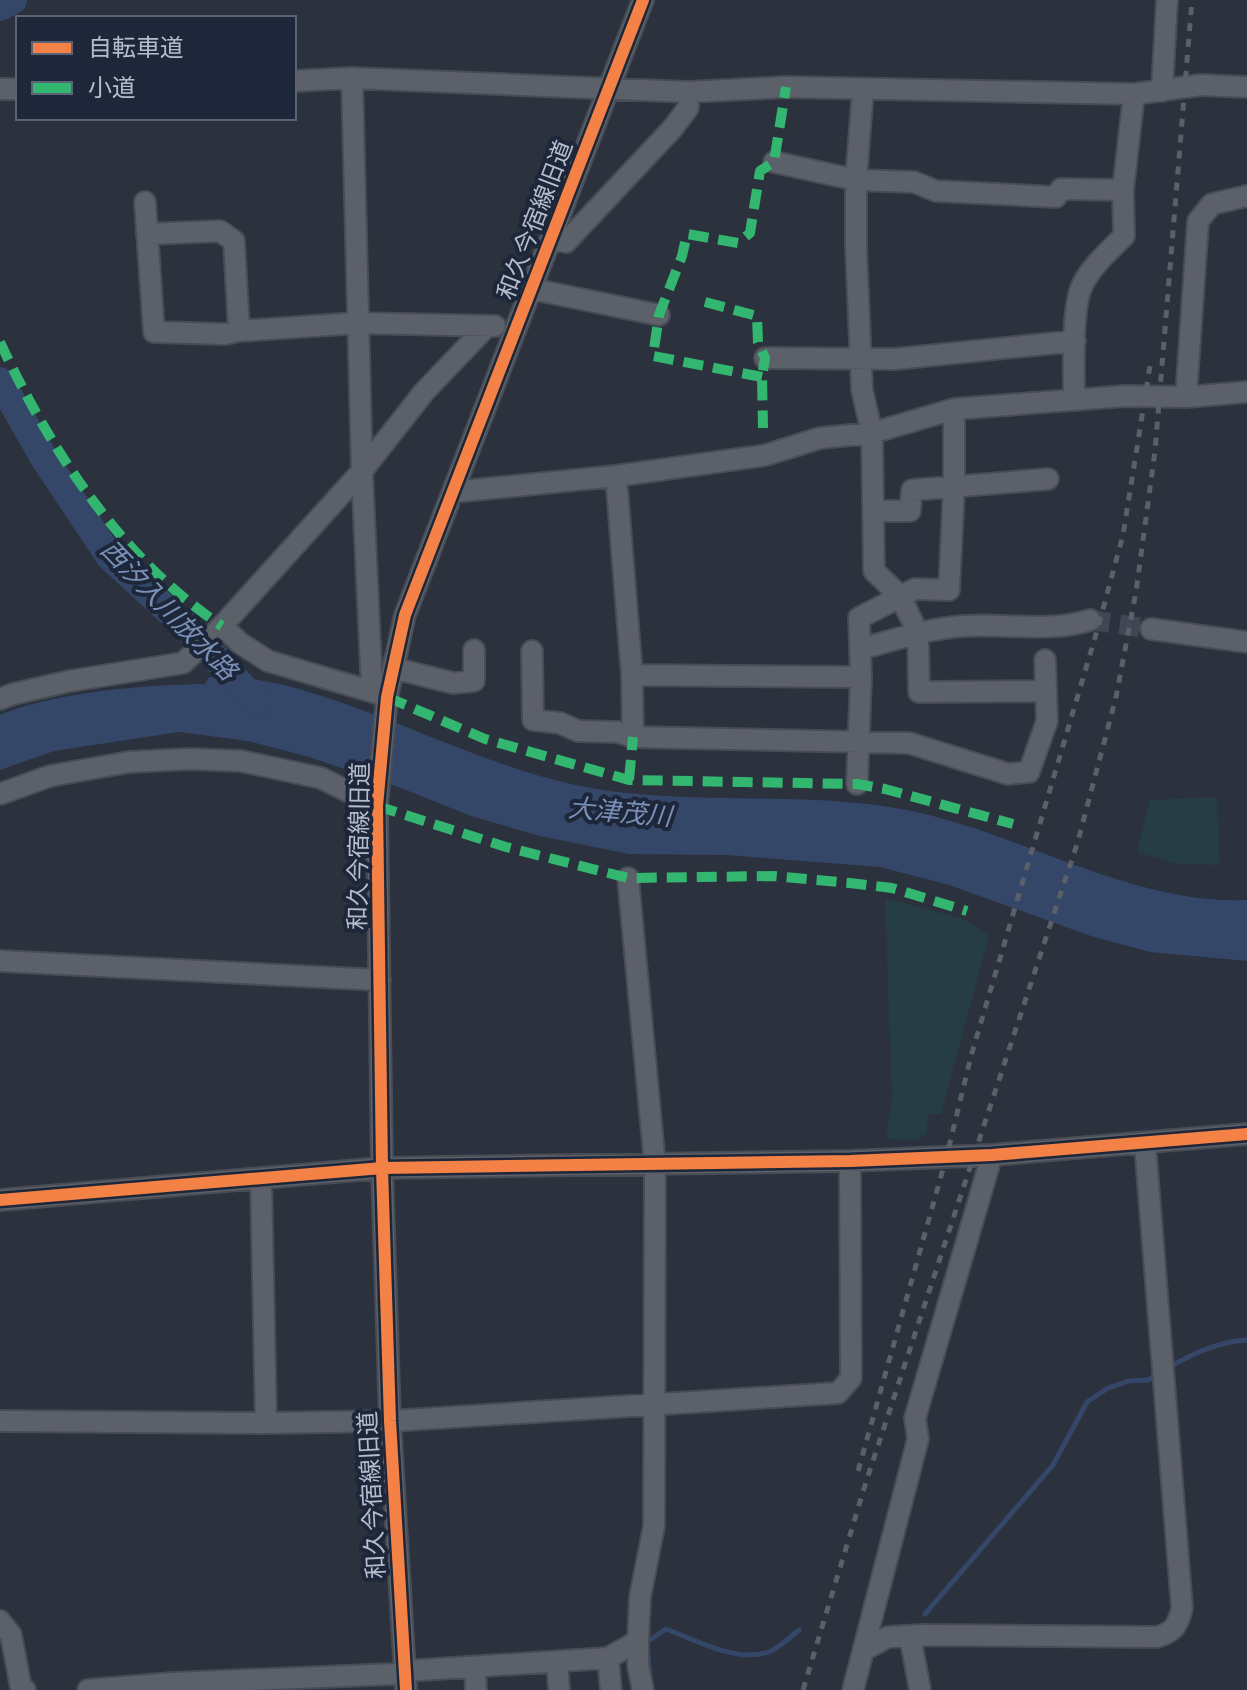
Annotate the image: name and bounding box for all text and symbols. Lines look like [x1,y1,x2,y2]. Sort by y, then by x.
legend [16,16,296,120]
text: 自転車道 [88,34,184,62]
text: 小道 [88,74,136,102]
street label: 和久今宿線旧道 [492,137,578,303]
water label: 西汐入川放水路 [95,534,244,687]
street label: 和久今宿線旧道 [344,762,374,930]
water label: 大津茂川 [567,793,676,832]
street label: 和久今宿線旧道 [354,1410,390,1580]

